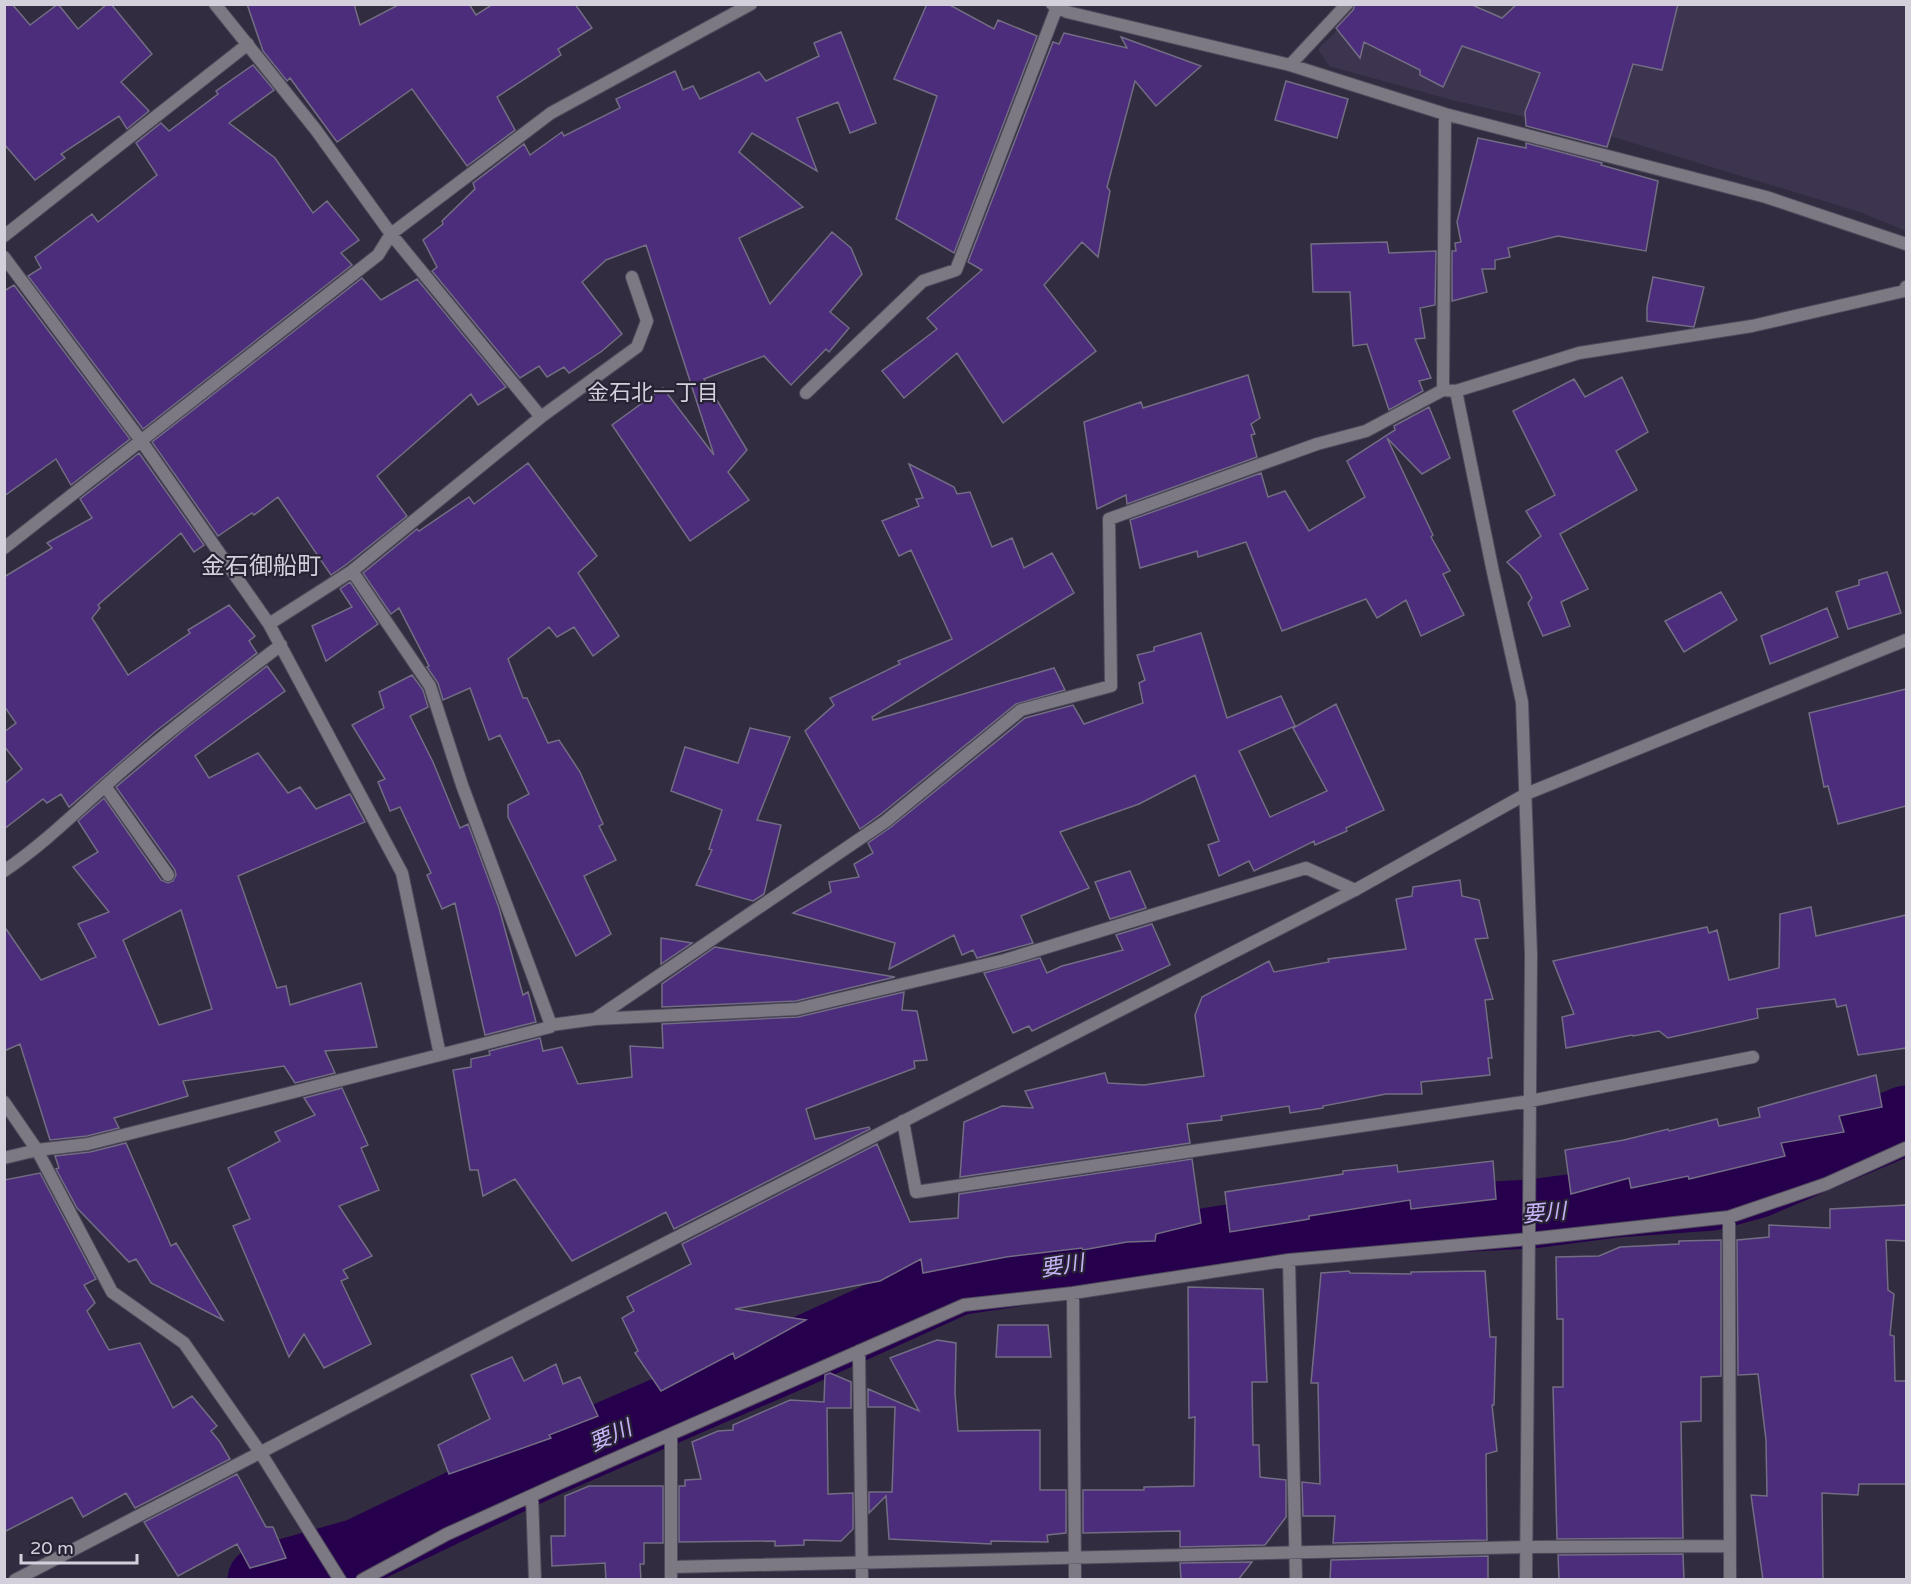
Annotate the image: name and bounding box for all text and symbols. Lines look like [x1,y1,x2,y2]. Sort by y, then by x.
district label: 金石北一丁目 [587,380,719,406]
district label: 金石御船町 [201,552,321,581]
water label: 要川 [1521,1198,1569,1228]
water label: 要川 [1038,1249,1088,1282]
water label: 要川 [585,1414,638,1457]
scale bar [21,1527,136,1565]
text: 20 m [30,1537,74,1559]

